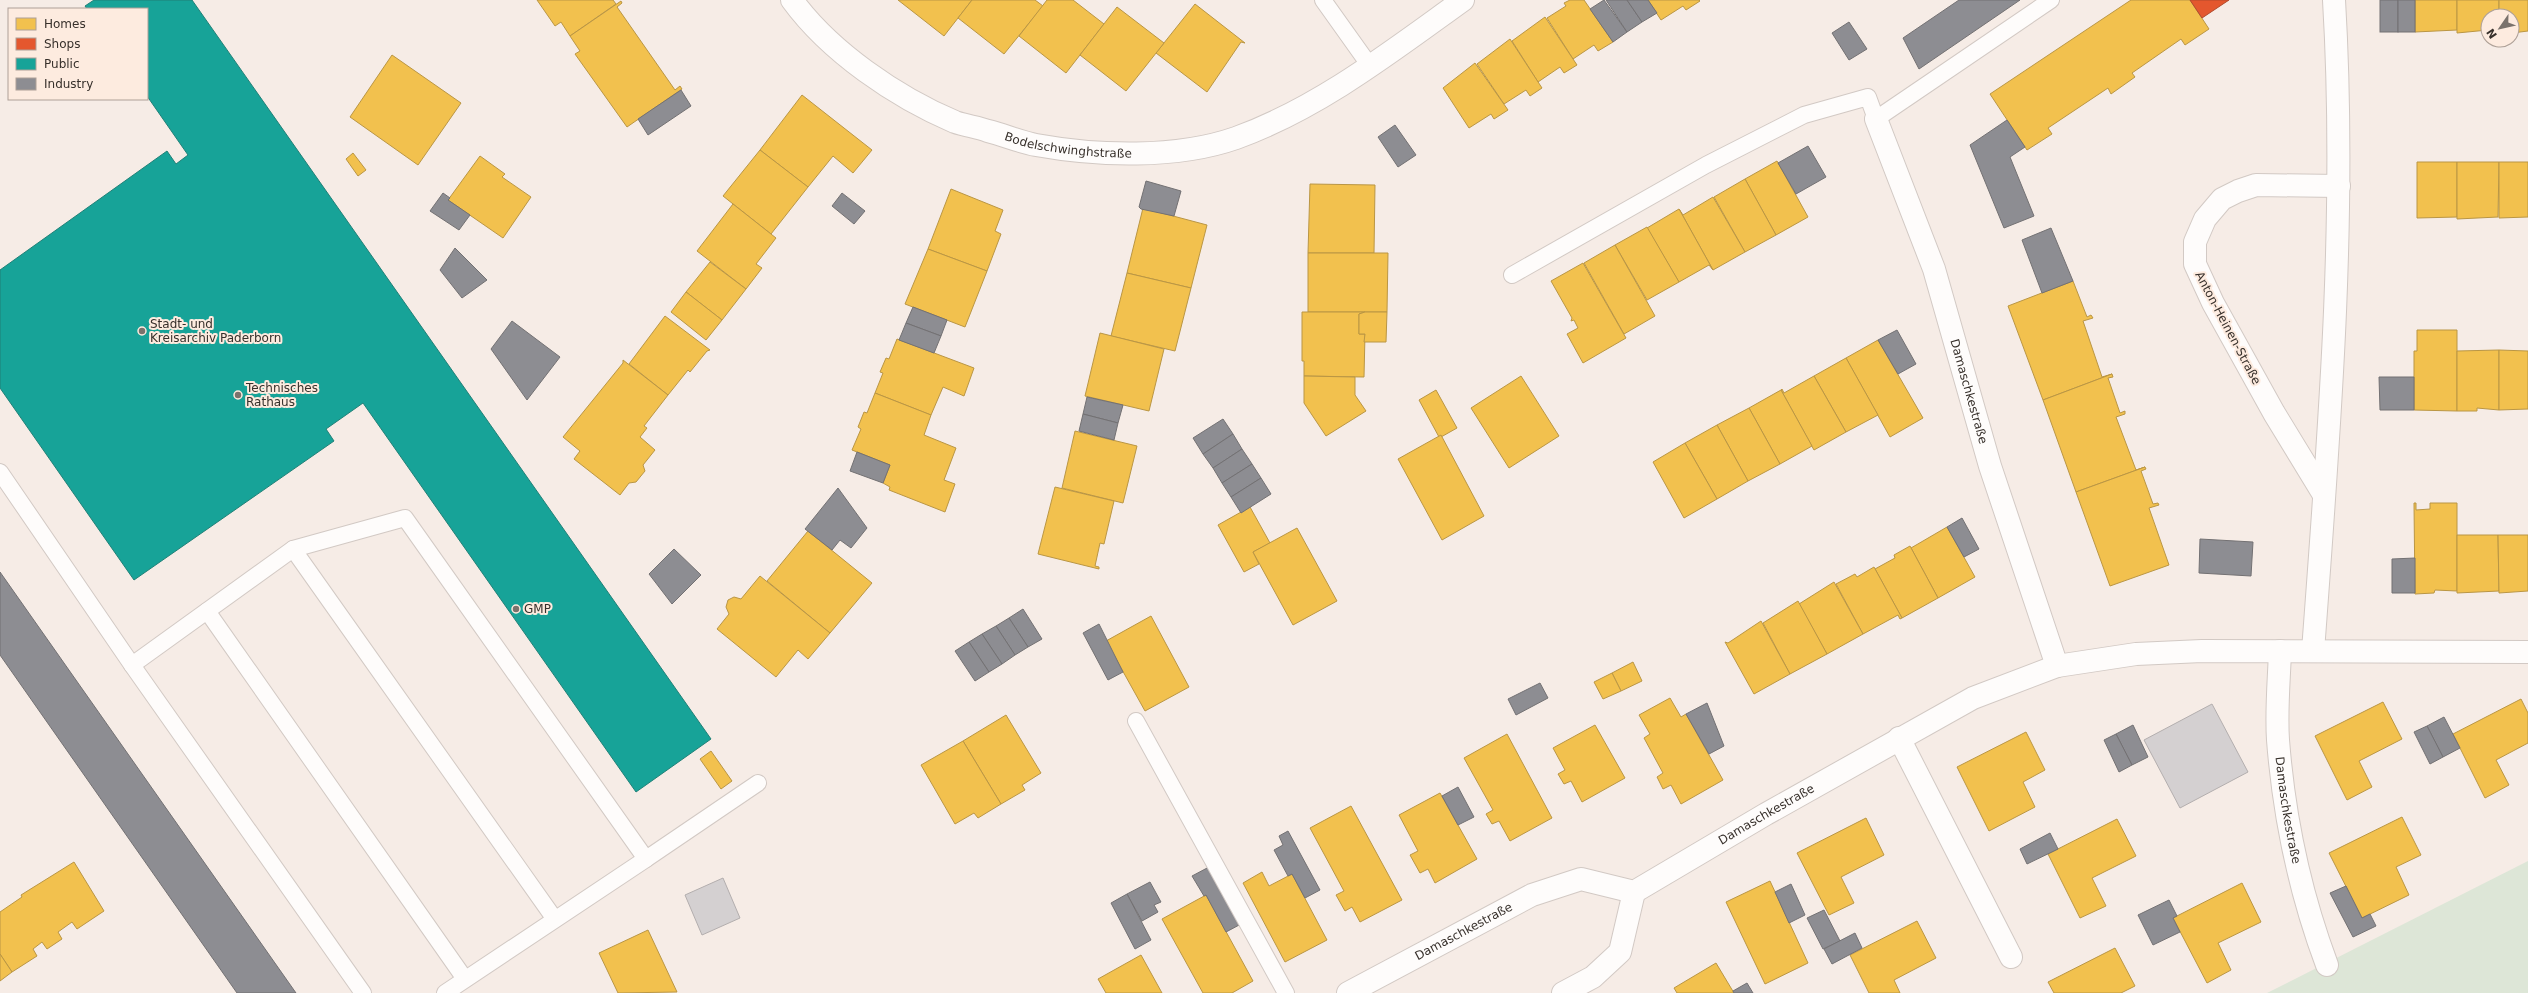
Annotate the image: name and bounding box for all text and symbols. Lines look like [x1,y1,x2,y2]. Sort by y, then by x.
legend [8,8,148,100]
north arrow [2480,8,2520,48]
text: Homes [44,17,86,31]
text: N [2484,26,2500,41]
text: Shops [44,37,80,51]
text: Public [44,57,80,71]
text: Industry [44,77,93,91]
street label: Bodelschwinghstraße [1003,129,1132,161]
street label: Anton-Heinen-Straße [2192,269,2264,387]
place label: Stadt- und Kreisarchiv Paderborn [150,317,281,345]
marker: Stadt- und Kreisarchiv Paderborn [137,326,147,336]
street label: Damaschkestraße [1947,337,1990,445]
place label: Technisches Rathaus [245,381,318,409]
marker: Technisches Rathaus [233,390,243,400]
place label: GMP [524,602,551,616]
marker: GMP [511,604,521,614]
street label: Damaschkestraße [2272,756,2303,865]
street label: Damaschkestraße [1716,781,1817,848]
street label: Damaschkestraße [1413,900,1515,963]

